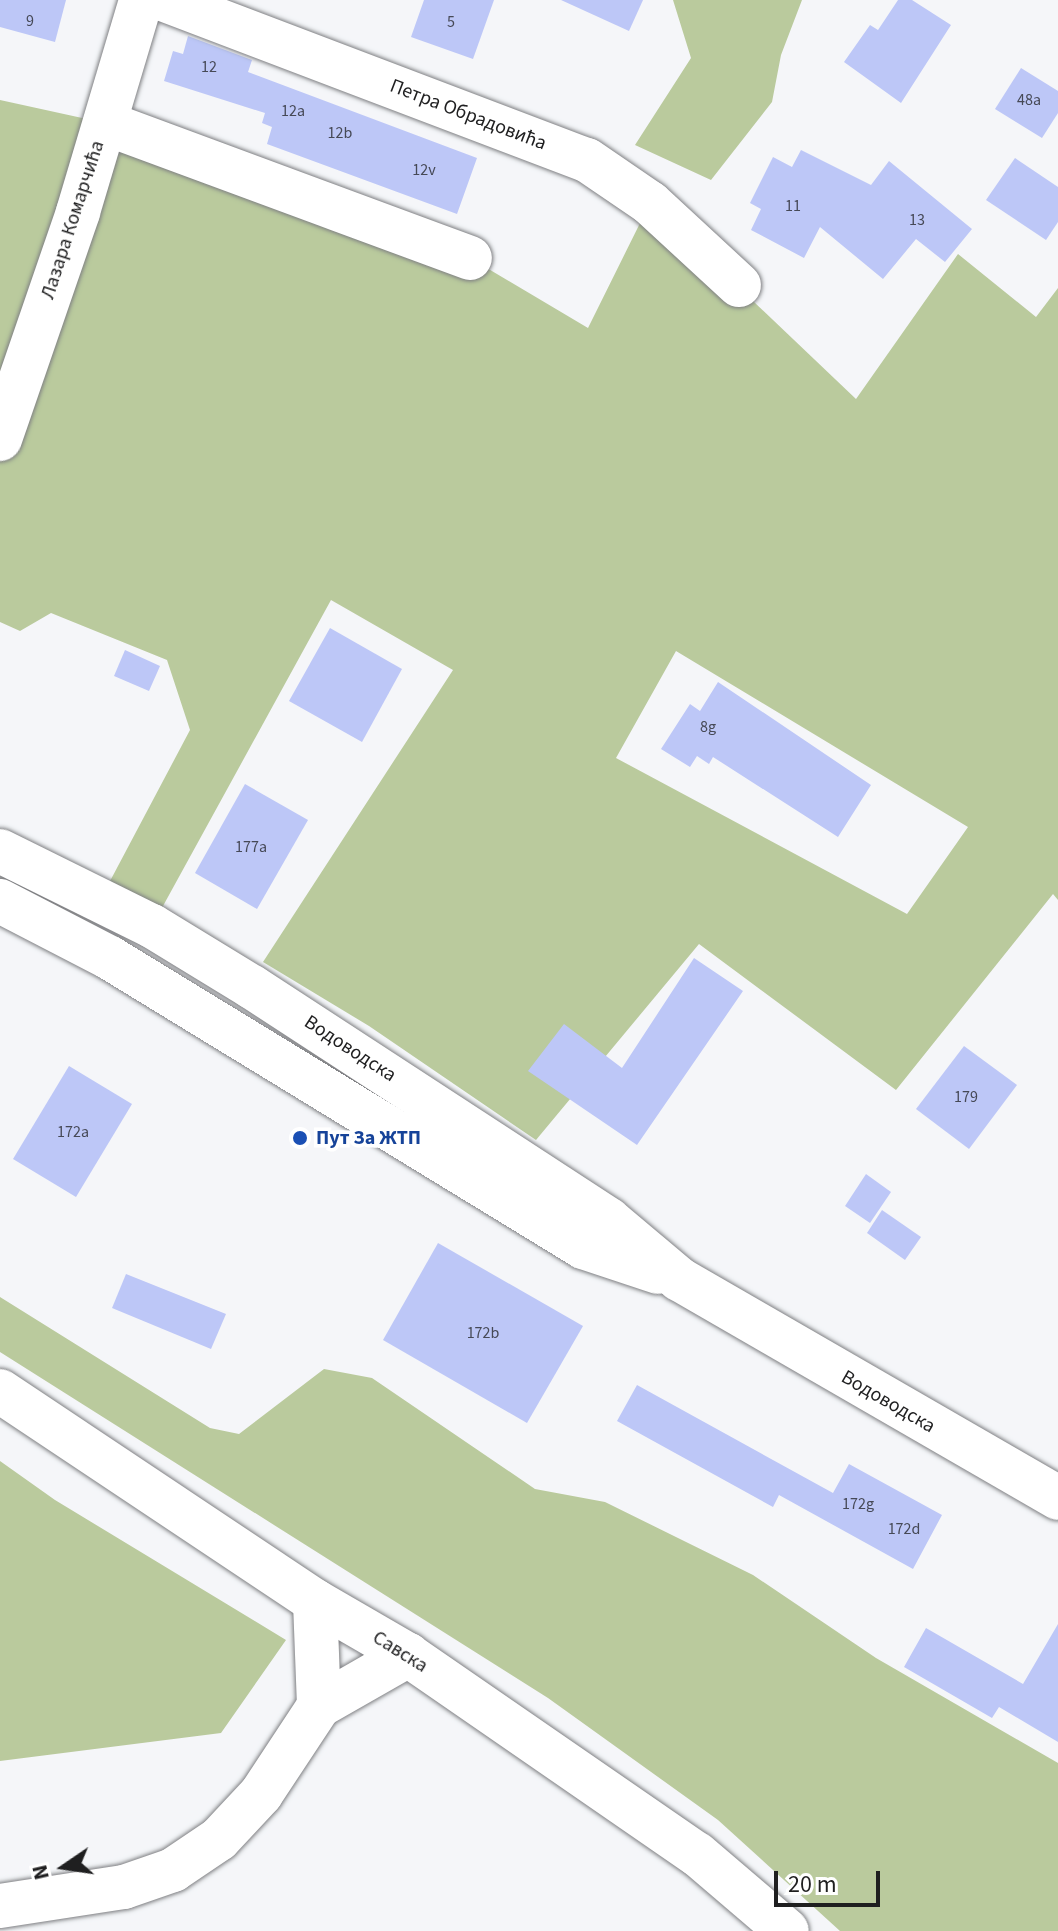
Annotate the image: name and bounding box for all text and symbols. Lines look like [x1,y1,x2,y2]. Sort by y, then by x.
house number: 9 [26,11,34,31]
house number: 5 [447,12,455,32]
house number: 12 [201,57,217,77]
street label: Петра Обрадовића [386,74,550,156]
house number: 48a [1017,90,1041,110]
house number: 12a [281,101,305,121]
house number: 12b [328,123,352,143]
street label: Лазара Комарчића [36,138,110,302]
house number: 12v [412,160,436,180]
house number: 11 [785,196,801,216]
house number: 13 [909,210,925,230]
house number: 8g [700,717,716,737]
house number: 177a [235,837,267,857]
street label: Водоводска [300,1010,400,1088]
house number: 179 [954,1087,978,1107]
house number: 172a [57,1122,89,1142]
place label: Пут За ЖТП [316,1126,421,1150]
marker: Пут За ЖТП [291,1129,309,1147]
house number: 172b [467,1323,499,1343]
street label: Водоводска [837,1365,939,1439]
house number: 172g [842,1494,874,1514]
house number: 172d [888,1519,920,1539]
street label: Савска [368,1626,432,1678]
north arrow [24,1827,104,1907]
scale bar [778,1855,884,1905]
text: N [23,1862,58,1883]
text: 20 m [788,1867,837,1902]

